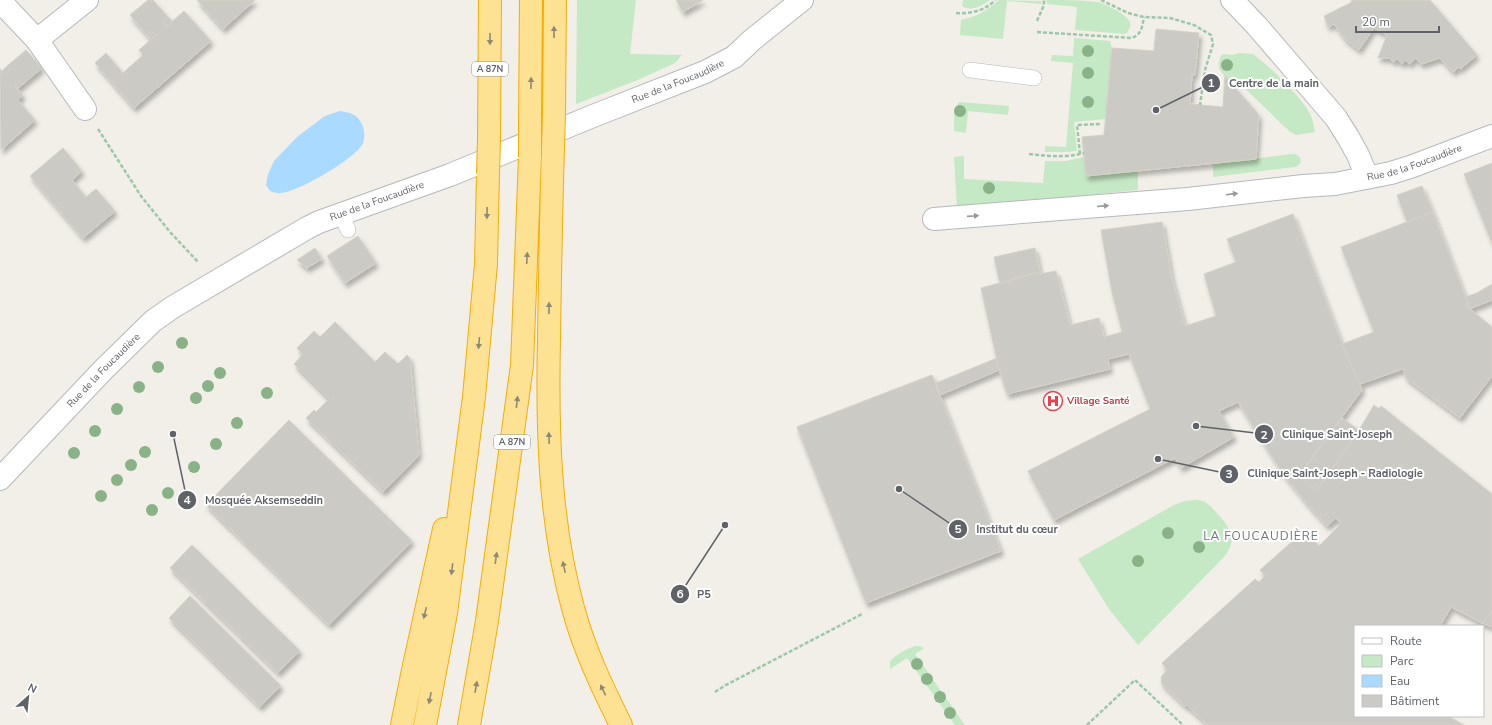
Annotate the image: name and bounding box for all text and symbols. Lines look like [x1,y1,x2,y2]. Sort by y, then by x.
scale bar [1356,8,1439,34]
text: 20 m [1362,14,1390,30]
one-way arrow [551,25,557,38]
one-way arrow [487,33,493,46]
street label: Rue de la Foucaudière [630,56,727,107]
road number: A 87N [472,62,508,76]
callout: Centre de la main [1201,72,1327,95]
text: 1 [1207,75,1215,91]
one-way arrow [528,76,534,89]
text: Centre de la main [1229,76,1319,91]
street label: Rue de la Foucaudière [1366,141,1464,185]
street label: Rue de la Foucaudière [328,178,426,225]
one-way arrow [1226,191,1238,197]
one-way arrow [1097,203,1109,210]
one-way arrow [484,207,490,220]
one-way arrow [967,213,979,220]
one-way arrow [523,252,530,264]
one-way arrow [546,301,552,314]
street label: Rue de la Foucaudière [64,330,143,411]
one-way arrow [475,337,482,349]
hospital icon: Village Santé [1042,390,1064,412]
place label: Village Santé [1066,394,1130,408]
one-way arrow [514,396,520,408]
callout: Clinique Saint-Joseph [1254,423,1400,446]
text: 2 [1260,427,1268,443]
text: Clinique Saint-Joseph [1282,427,1392,442]
one-way arrow [546,431,552,444]
road number: A 87N [494,435,530,449]
callout: Clinique Saint-Joseph - Radiologie [1219,462,1431,485]
text: 3 [1225,466,1233,482]
text: Clinique Saint-Joseph - Radiologie [1247,466,1423,481]
callout: Mosquée Aksemseddin [177,488,331,511]
text: 4 [183,492,191,508]
text: Mosquée Aksemseddin [205,493,323,508]
callout: Institut du cœur [948,517,1066,540]
text: 5 [954,521,962,537]
text: Institut du cœur [976,522,1058,537]
district label: LA FOUCAUDIÈRE [1203,528,1319,544]
one-way arrow [493,552,499,564]
one-way arrow [560,561,566,573]
one-way arrow [449,563,455,575]
callout: P5 [670,582,719,605]
text: 6 [676,586,684,602]
text: P5 [697,587,711,602]
one-way arrow [422,606,428,619]
legend [1354,625,1484,717]
text: Route [1390,633,1422,649]
text: Parc [1390,653,1414,669]
text: Eau [1390,673,1410,689]
north arrow [8,677,48,717]
text: N [25,680,39,697]
one-way arrow [473,681,479,693]
one-way arrow [600,684,606,696]
one-way arrow [427,691,433,704]
text: Bâtiment [1390,693,1440,709]

